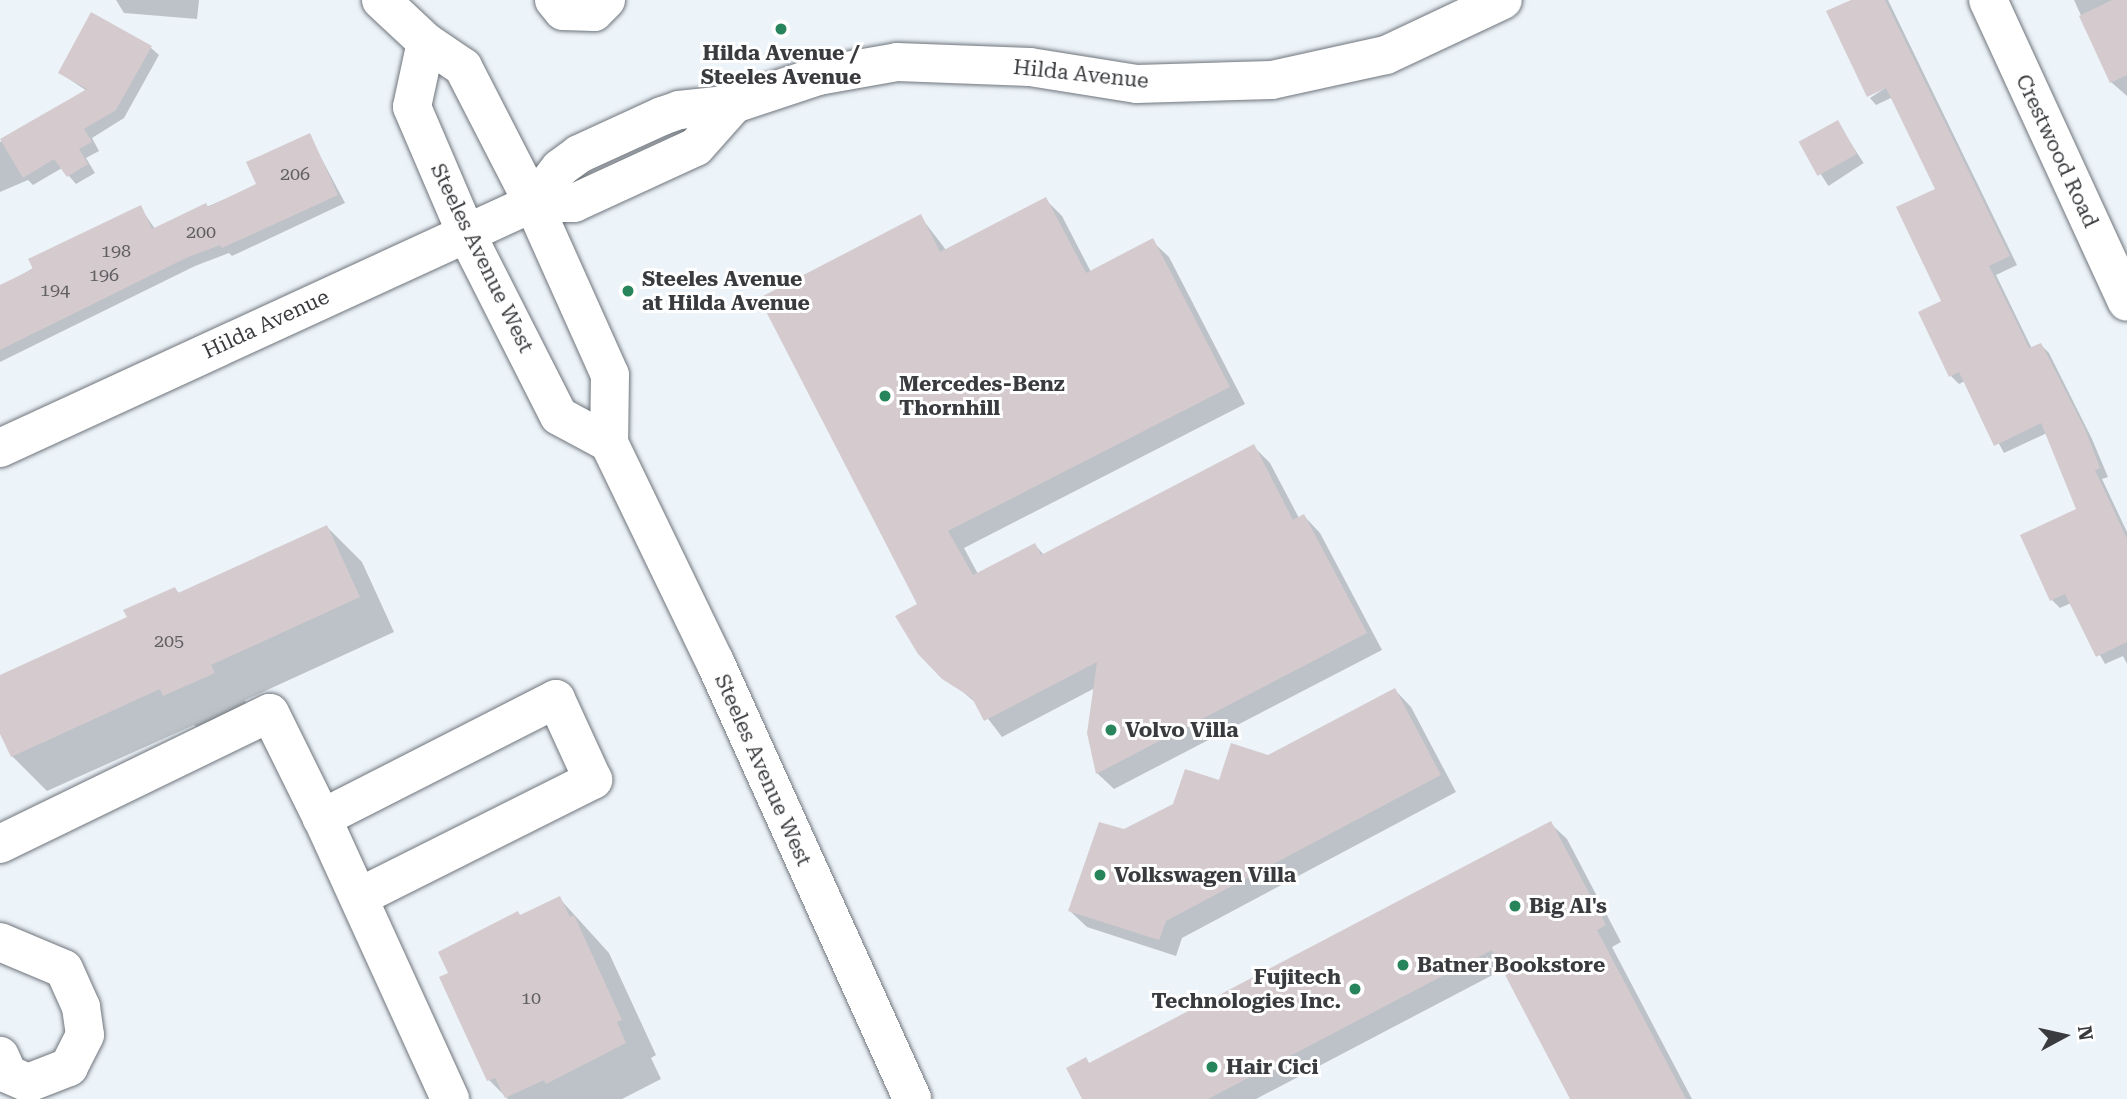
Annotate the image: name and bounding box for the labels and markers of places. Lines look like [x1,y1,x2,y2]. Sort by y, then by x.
marker: Hilda Avenue / Steeles Avenue [773,21,789,37]
place label: Hilda Avenue / Steeles Avenue [701,40,861,90]
place label: Steeles Avenue at Hilda Avenue [642,266,810,316]
marker: Steeles Avenue at Hilda Avenue [620,283,636,299]
place label: Mercedes-Benz Thornhill [899,371,1065,421]
marker: Mercedes-Benz Thornhill [877,388,893,404]
place label: Volvo Villa [1125,717,1238,743]
marker: Volvo Villa [1103,722,1119,738]
place label: Volkswagen Villa [1114,862,1296,888]
marker: Volkswagen Villa [1092,867,1108,883]
place label: Big Al's [1529,893,1607,919]
marker: Big Al's [1507,898,1523,914]
place label: Batner Bookstore [1417,952,1605,978]
marker: Batner Bookstore [1395,957,1411,973]
place label: Fujitech Technologies Inc. [1151,964,1341,1014]
marker: Fujitech Technologies Inc. [1347,981,1363,997]
place label: Hair Cici [1226,1054,1318,1080]
marker: Hair Cici [1204,1059,1220,1075]

